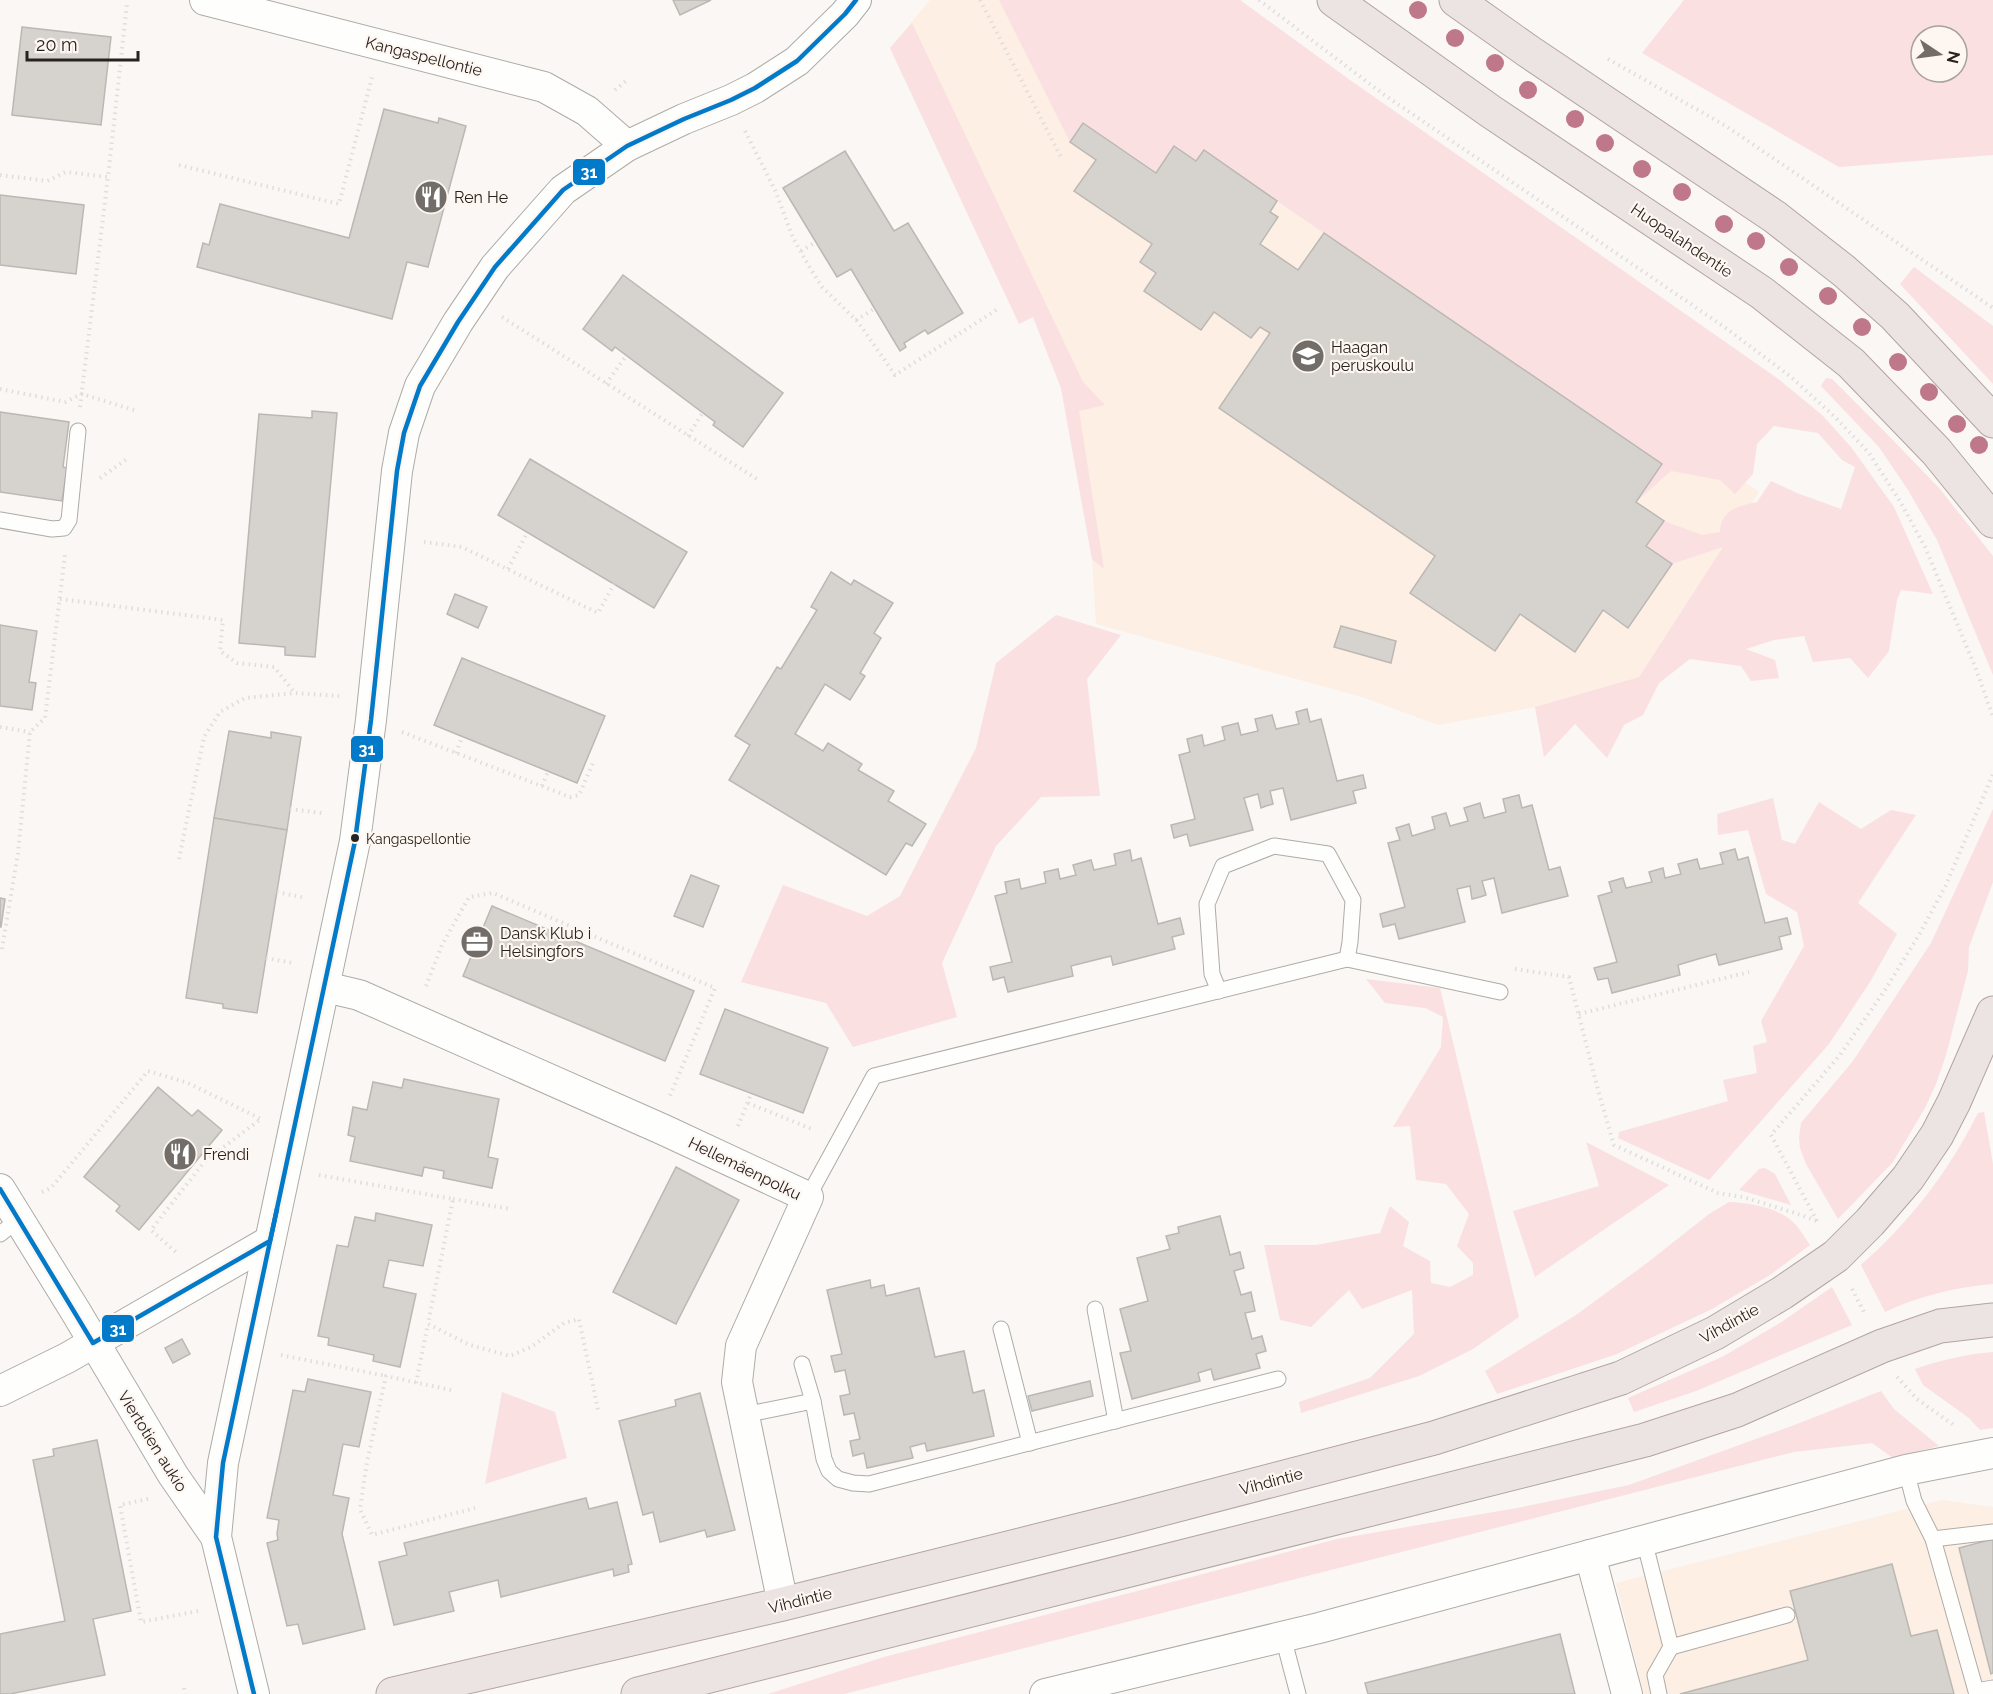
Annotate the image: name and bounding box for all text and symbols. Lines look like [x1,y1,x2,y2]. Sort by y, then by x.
scale bar [27,24,138,62]
north arrow [1909,24,1969,84]
street label: Kangaspellontie [364,33,484,80]
text: 20 m [36,34,78,55]
text: N [1942,49,1964,65]
line badge: 31 [572,158,606,186]
text: 31 [581,163,598,182]
restaurant icon: Ren He [413,179,449,215]
place label: Ren He [454,188,508,207]
street label: Huopalahdentie [1627,199,1736,281]
school or university icon: Haagan peruskoulu [1290,338,1326,374]
place label: Haagan peruskoulu [1331,338,1414,375]
line badge: 31 [350,735,384,763]
text: 31 [359,740,376,759]
place label: Kangaspellontie [366,831,471,847]
marker: Kangaspellontie [349,832,361,844]
office icon: Dansk Klub i Helsingfors [459,924,495,960]
place label: Dansk Klub i Helsingfors [500,924,591,961]
street label: Hellemäenpolku [685,1133,804,1204]
restaurant icon: Frendi [162,1136,198,1172]
place label: Frendi [203,1145,249,1164]
street label: Vihdintie [1696,1299,1762,1347]
line badge: 31 [101,1314,135,1343]
text: 31 [110,1320,127,1339]
street label: Viertotien aukio [114,1387,191,1495]
street label: Vihdintie [1237,1464,1305,1499]
street label: Vihdintie [766,1583,834,1618]

